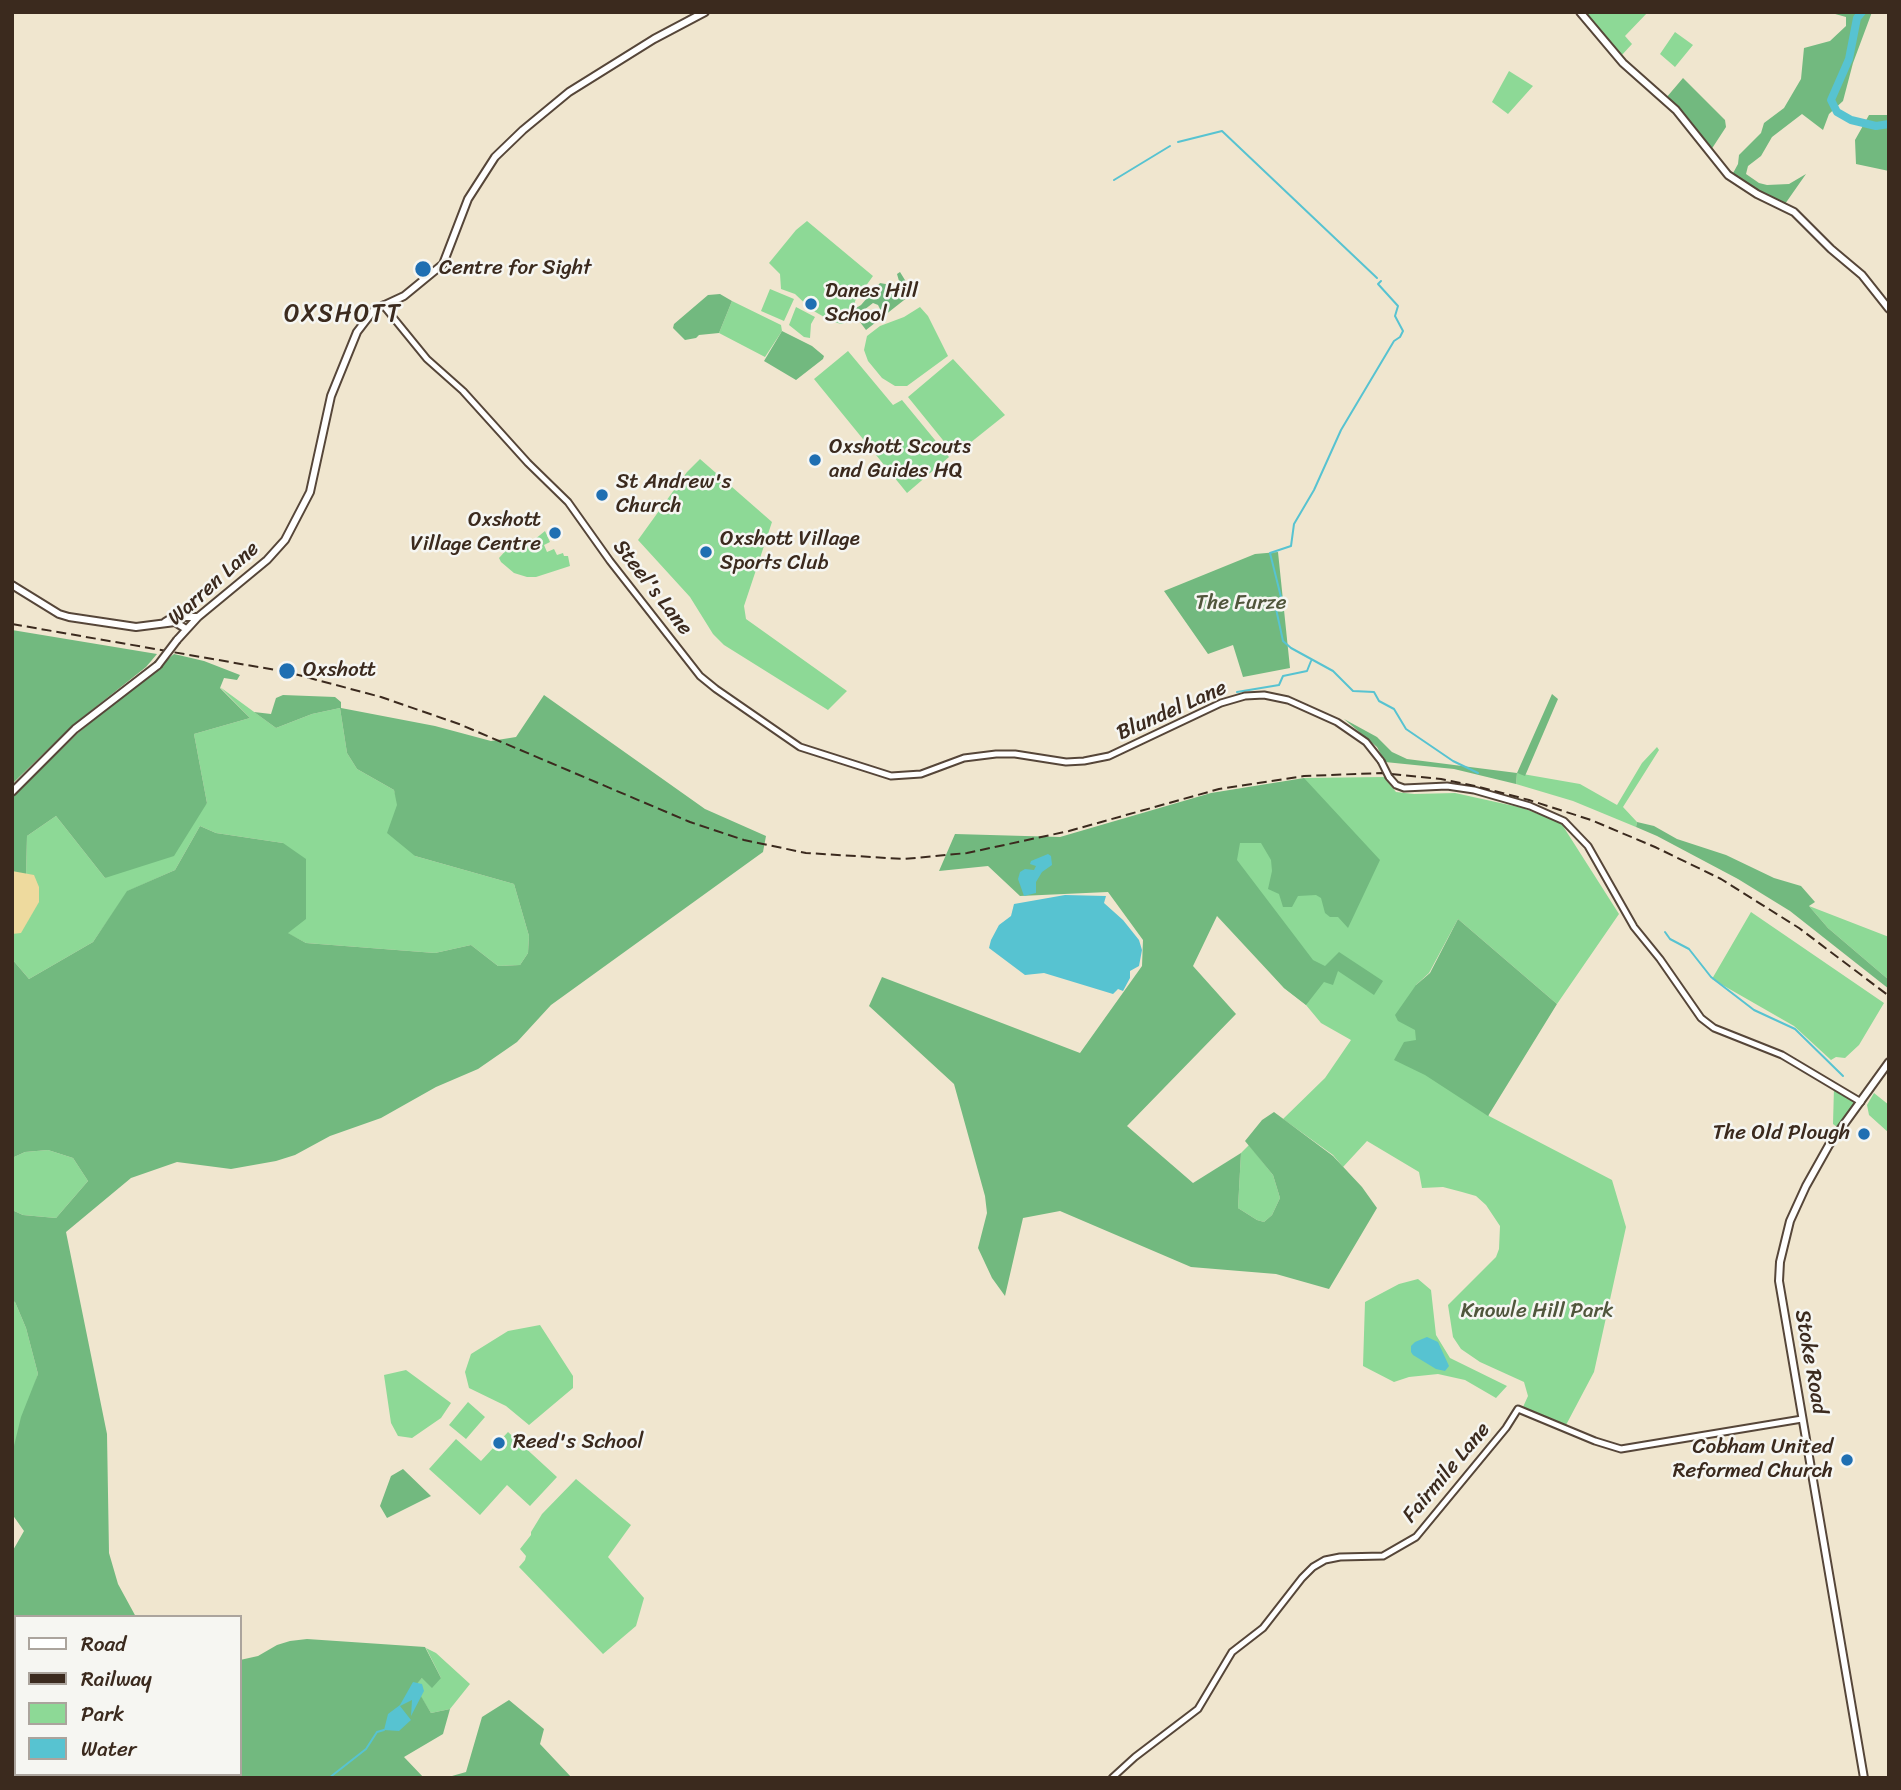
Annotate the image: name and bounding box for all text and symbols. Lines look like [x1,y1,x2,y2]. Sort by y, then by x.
place label: Centre for Sight [439,256,591,282]
marker: Centre for Sight [413,259,433,279]
place label: Danes Hill School [825,279,918,329]
marker: Danes Hill School [803,296,819,312]
district label: OXSHOTT [285,301,401,329]
place label: Oxshott Scouts and Guides HQ [829,435,971,485]
marker: Oxshott Scouts and Guides HQ [807,452,823,468]
place label: St Andrew's Church [616,470,731,520]
marker: St Andrew's Church [594,487,610,503]
place label: Oxshott Village Centre [410,508,541,558]
marker: Oxshott Village Centre [547,525,563,541]
place label: Oxshott Village Sports Club [720,527,860,577]
street label: Steel's Lane [607,535,697,641]
street label: Warren Lane [163,537,265,631]
marker: Oxshott Village Sports Club [698,544,714,560]
park label: The Furze [1195,591,1287,617]
place label: Oxshott [303,658,376,684]
marker: Oxshott [277,661,297,681]
street label: Blundel Lane [1113,676,1231,746]
place label: The Old Plough [1713,1121,1850,1147]
marker: The Old Plough [1856,1126,1872,1142]
park label: Knowle Hill Park [1461,1299,1613,1325]
street label: Stoke Road [1788,1308,1832,1416]
street label: Fairmile Lane [1398,1418,1496,1528]
place label: Reed's School [513,1430,643,1456]
marker: Reed's School [491,1435,507,1451]
place label: Cobham United Reformed Church [1673,1435,1833,1485]
marker: Cobham United Reformed Church [1839,1452,1855,1468]
legend [14,1615,242,1776]
text: Road [81,1625,126,1663]
text: Railway [81,1660,152,1698]
text: Park [81,1695,124,1733]
text: Water [81,1730,136,1768]

